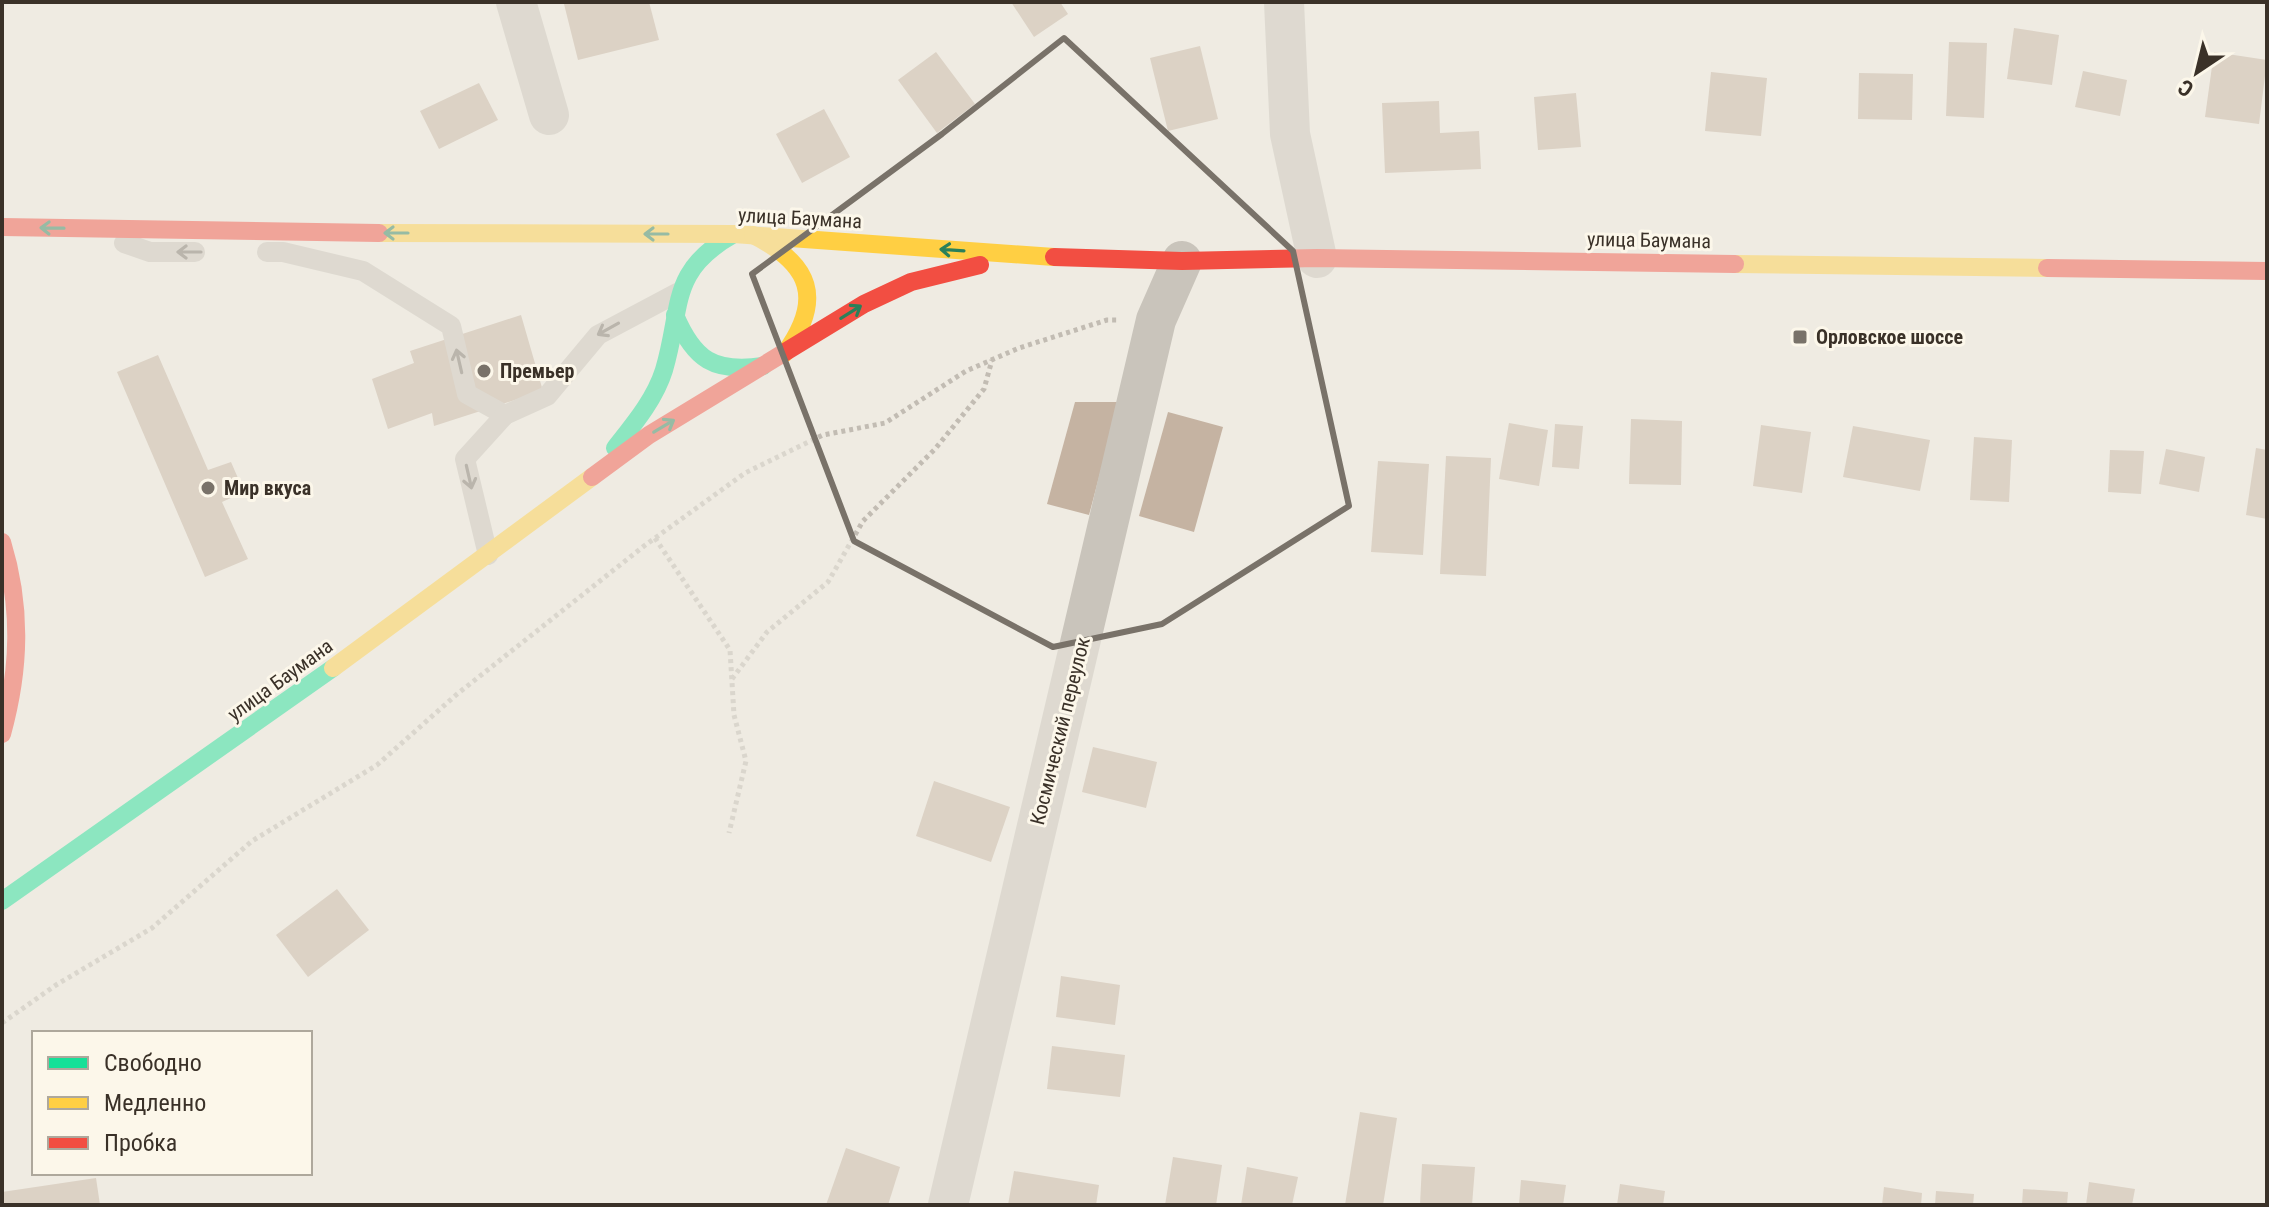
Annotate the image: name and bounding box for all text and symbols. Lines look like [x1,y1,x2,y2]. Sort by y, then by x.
north arrow [2157,32,2237,112]
text: С [2174,74,2198,102]
street label: улица Баумана [737,203,863,233]
one-way arrow [39,220,66,236]
one-way arrow [383,225,410,241]
one-way arrow [643,226,670,241]
street label: улица Баумана [1587,227,1711,253]
one-way arrow [939,242,966,257]
one-way arrow [176,244,203,260]
one-way arrow [839,303,862,319]
one-way arrow [597,322,621,338]
place label: Орловское шоссе [1816,325,1963,349]
marker: Орловское шоссе [1791,328,1809,346]
one-way arrow [451,348,466,374]
place label: Премьер [500,359,574,383]
marker: Премьер [475,362,493,380]
one-way arrow [652,418,675,434]
one-way arrow [462,463,477,489]
place label: Мир вкуса [224,476,311,500]
marker: Мир вкуса [199,479,217,497]
street label: улица Баумана [223,634,337,726]
street label: Космический переулок [1025,634,1095,827]
legend [32,1031,312,1175]
text: Свободно [104,1049,202,1077]
text: Медленно [104,1089,206,1117]
text: Пробка [104,1129,177,1157]

